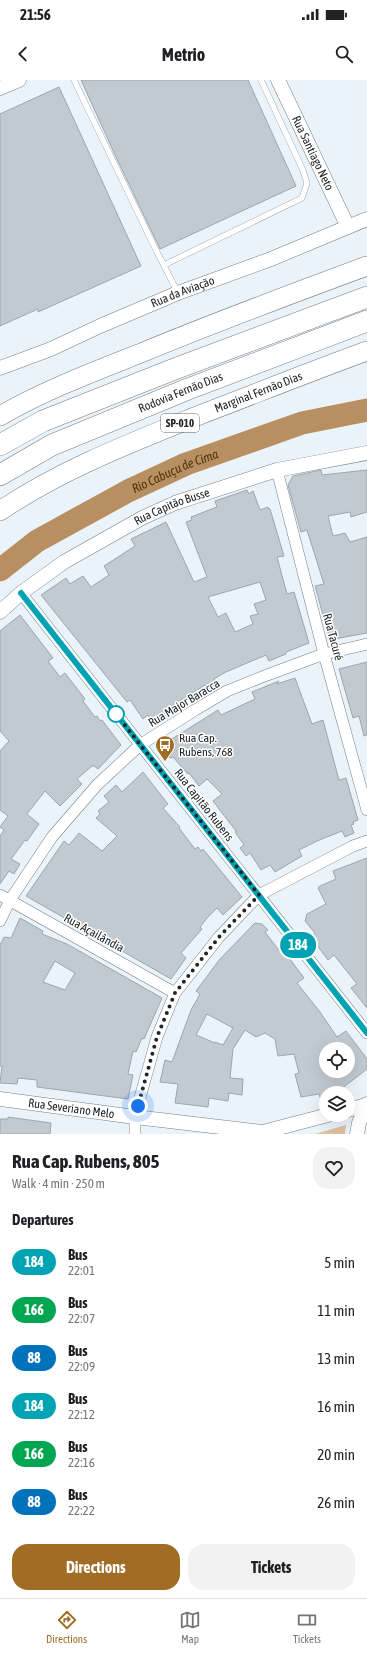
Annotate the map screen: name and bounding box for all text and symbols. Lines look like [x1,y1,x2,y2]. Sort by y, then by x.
text: 21:56 [20,6,51,23]
icon: back [12,43,34,65]
icon: search [333,43,355,65]
text: Metrio [162,44,205,65]
street label: Rua Santiago Neto [289,114,337,193]
street label: Rua da Aviação [149,273,217,311]
street label: Rodovia Fernão Dias [136,369,225,416]
street label: Marginal Fernão Dias [213,369,304,415]
road number: SP-010 [161,414,199,432]
water label: Rio Cabuçu de Cima [129,446,220,496]
street label: Rua Capitão Busse [132,485,211,528]
street label: Rua Tacuré [320,612,346,662]
street label: Rua Major Baracca [146,676,222,730]
unlabelled marker [107,705,125,723]
place label: Rua Cap. Rubens, 768 [179,731,233,759]
bus stop icon: Rua Cap. Rubens, 768 [154,734,176,762]
street label: Rua Capitão Rubens [171,766,237,844]
street label: Rua Açailândia [62,911,126,955]
line badge: 184 [275,932,321,958]
text: 184 [288,937,308,953]
map controls [319,1042,355,1122]
button: locate [319,1042,355,1078]
button: layers [319,1086,355,1122]
street label: Rua Severiano Melo [27,1096,116,1121]
your location [128,1096,148,1116]
button: heart [313,1147,355,1189]
text: Rua Cap. Rubens, 805 [12,1150,160,1172]
text: Walk · 4 min · 250 m [12,1176,105,1191]
text: Departures [12,1211,74,1228]
text: Bus [68,1246,88,1263]
text: 184 [24,1254,44,1270]
text: 5 min [324,1254,355,1271]
text: 22:01 [68,1263,95,1278]
text: Bus [68,1294,88,1311]
text: 166 [24,1302,44,1318]
text: 11 min [317,1302,355,1319]
text: 22:07 [68,1311,95,1326]
text: Bus [68,1342,88,1359]
text: 88 [27,1350,41,1366]
text: 13 min [317,1350,355,1367]
text: 22:09 [68,1359,95,1374]
text: Bus [68,1390,88,1407]
text: 184 [24,1398,44,1414]
text: 16 min [317,1398,355,1415]
text: 22:12 [68,1407,95,1422]
text: Bus [68,1438,88,1455]
text: 166 [24,1446,44,1462]
text: 20 min [317,1446,355,1463]
text: 22:16 [68,1455,95,1470]
text: Bus [68,1486,88,1503]
text: 88 [27,1494,41,1510]
text: 26 min [317,1494,355,1511]
text: 22:22 [68,1503,95,1518]
button: Directions [12,1544,180,1590]
button: Tickets [188,1544,355,1590]
tab: Directions [46,1609,87,1645]
tab: Map [179,1609,201,1645]
tab: Tickets [293,1609,321,1645]

